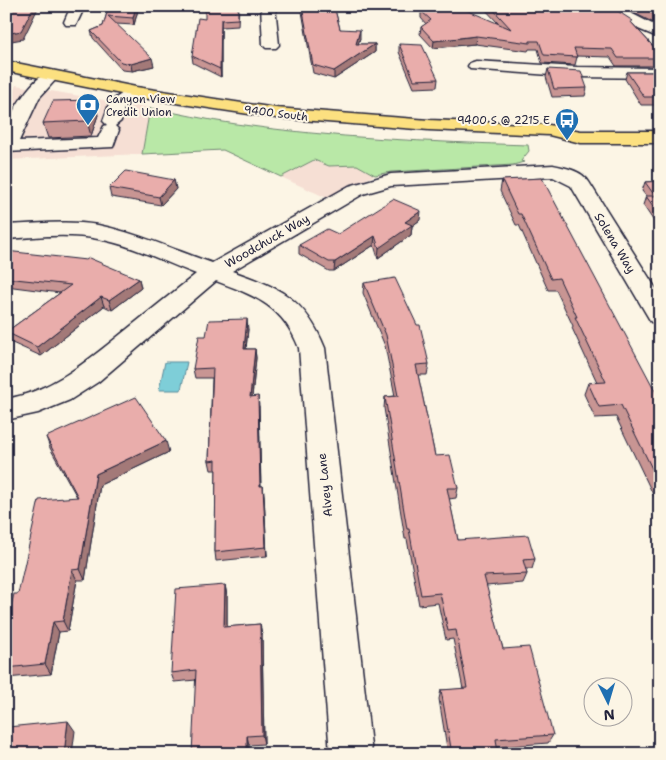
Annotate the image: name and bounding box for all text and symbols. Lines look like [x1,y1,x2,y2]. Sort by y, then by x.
bank icon: Canyon View Credit Union [75,92,101,126]
place label: Canyon View Credit Union [106,92,176,120]
street label: 9400 South [243,102,309,125]
bus stop icon: 9400 S @ 2215 E [554,107,580,141]
place label: 9400 S @ 2215 E [457,113,550,128]
street label: Woodchuck Way [222,210,312,272]
street label: Solena Way [591,210,639,276]
street label: Alvey Lane [314,452,336,518]
north arrow [584,678,634,728]
text: N [603,706,615,724]

